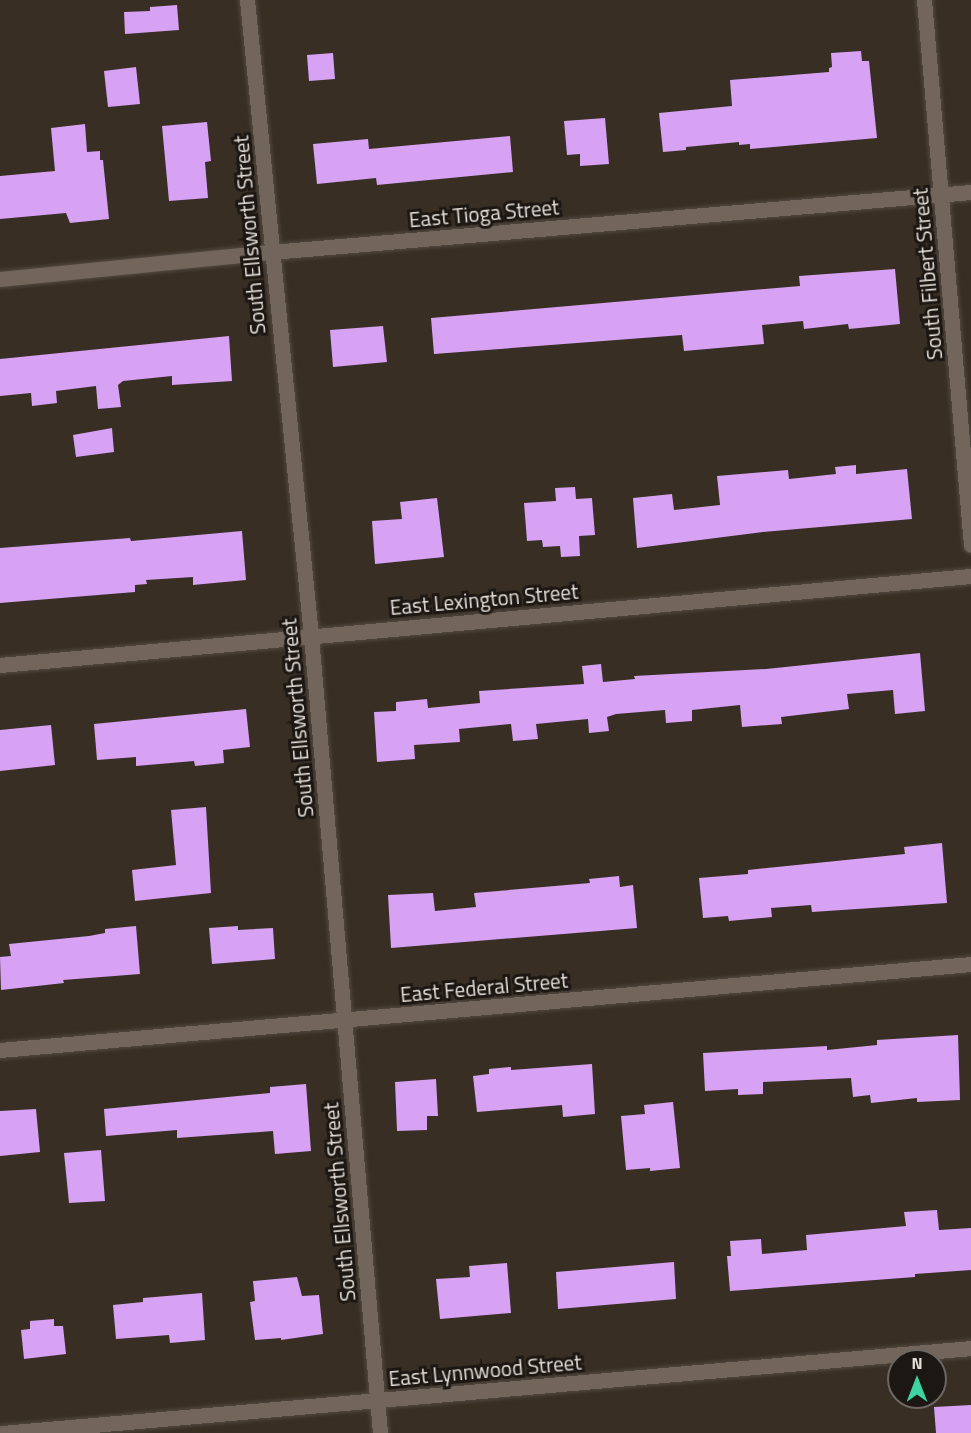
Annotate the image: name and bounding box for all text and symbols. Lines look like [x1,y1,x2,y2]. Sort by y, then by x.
street label: South Ellsworth Street [228,135,270,335]
street label: South Filbert Street [907,187,947,361]
street label: East Tioga Street [408,194,560,232]
street label: East Lexington Street [389,578,579,620]
street label: South Ellsworth Street [276,618,318,818]
street label: East Federal Street [399,967,569,1007]
street label: South Ellsworth Street [318,1102,360,1302]
street label: East Lynnwood Street [388,1349,582,1391]
north arrow [887,1349,947,1409]
text: N [911,1351,923,1375]

